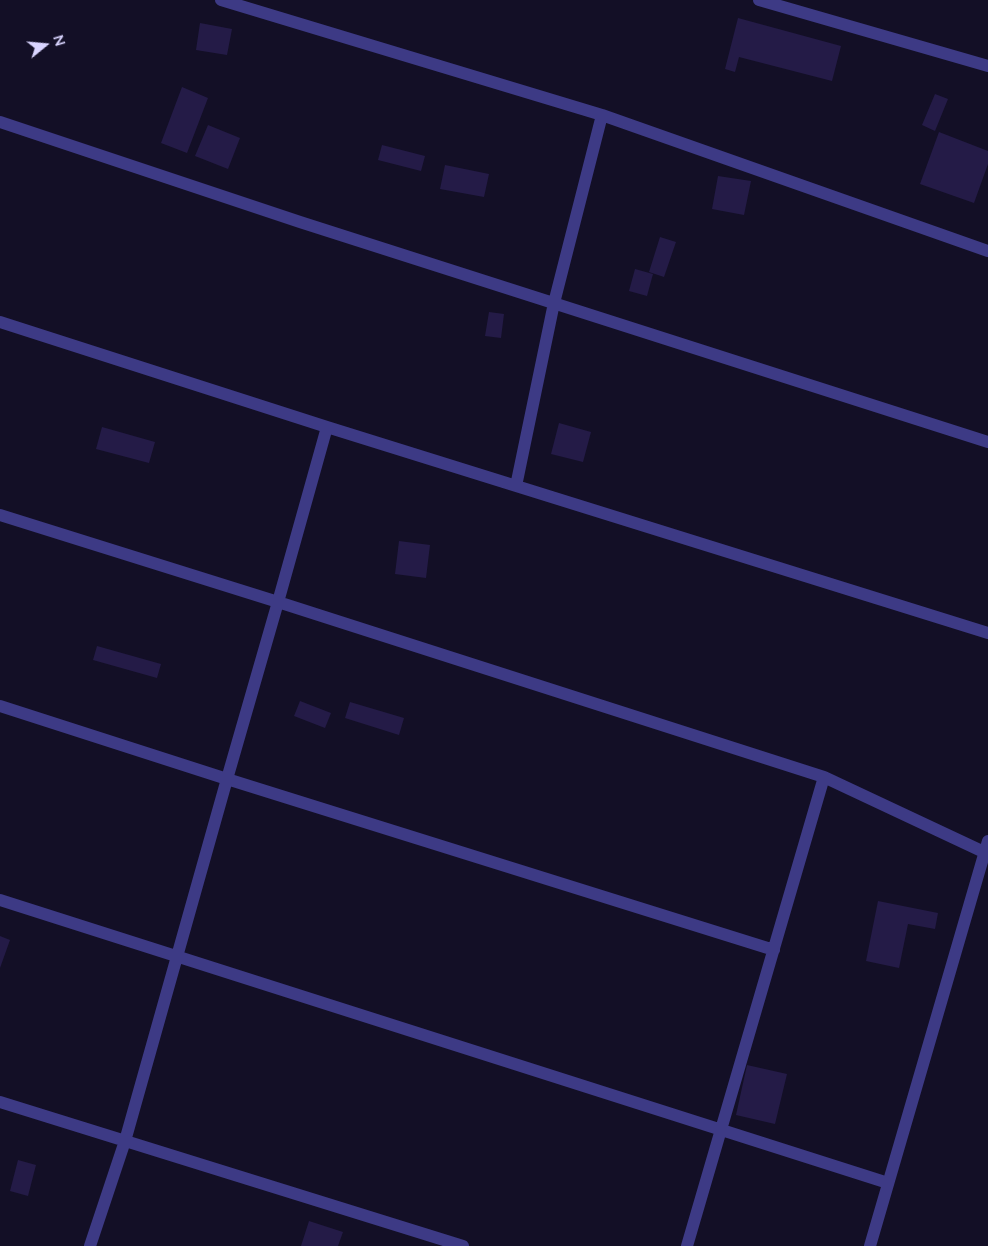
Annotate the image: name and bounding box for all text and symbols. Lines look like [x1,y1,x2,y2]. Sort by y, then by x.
north arrow [20,20,70,70]
text: N [50,33,70,48]

